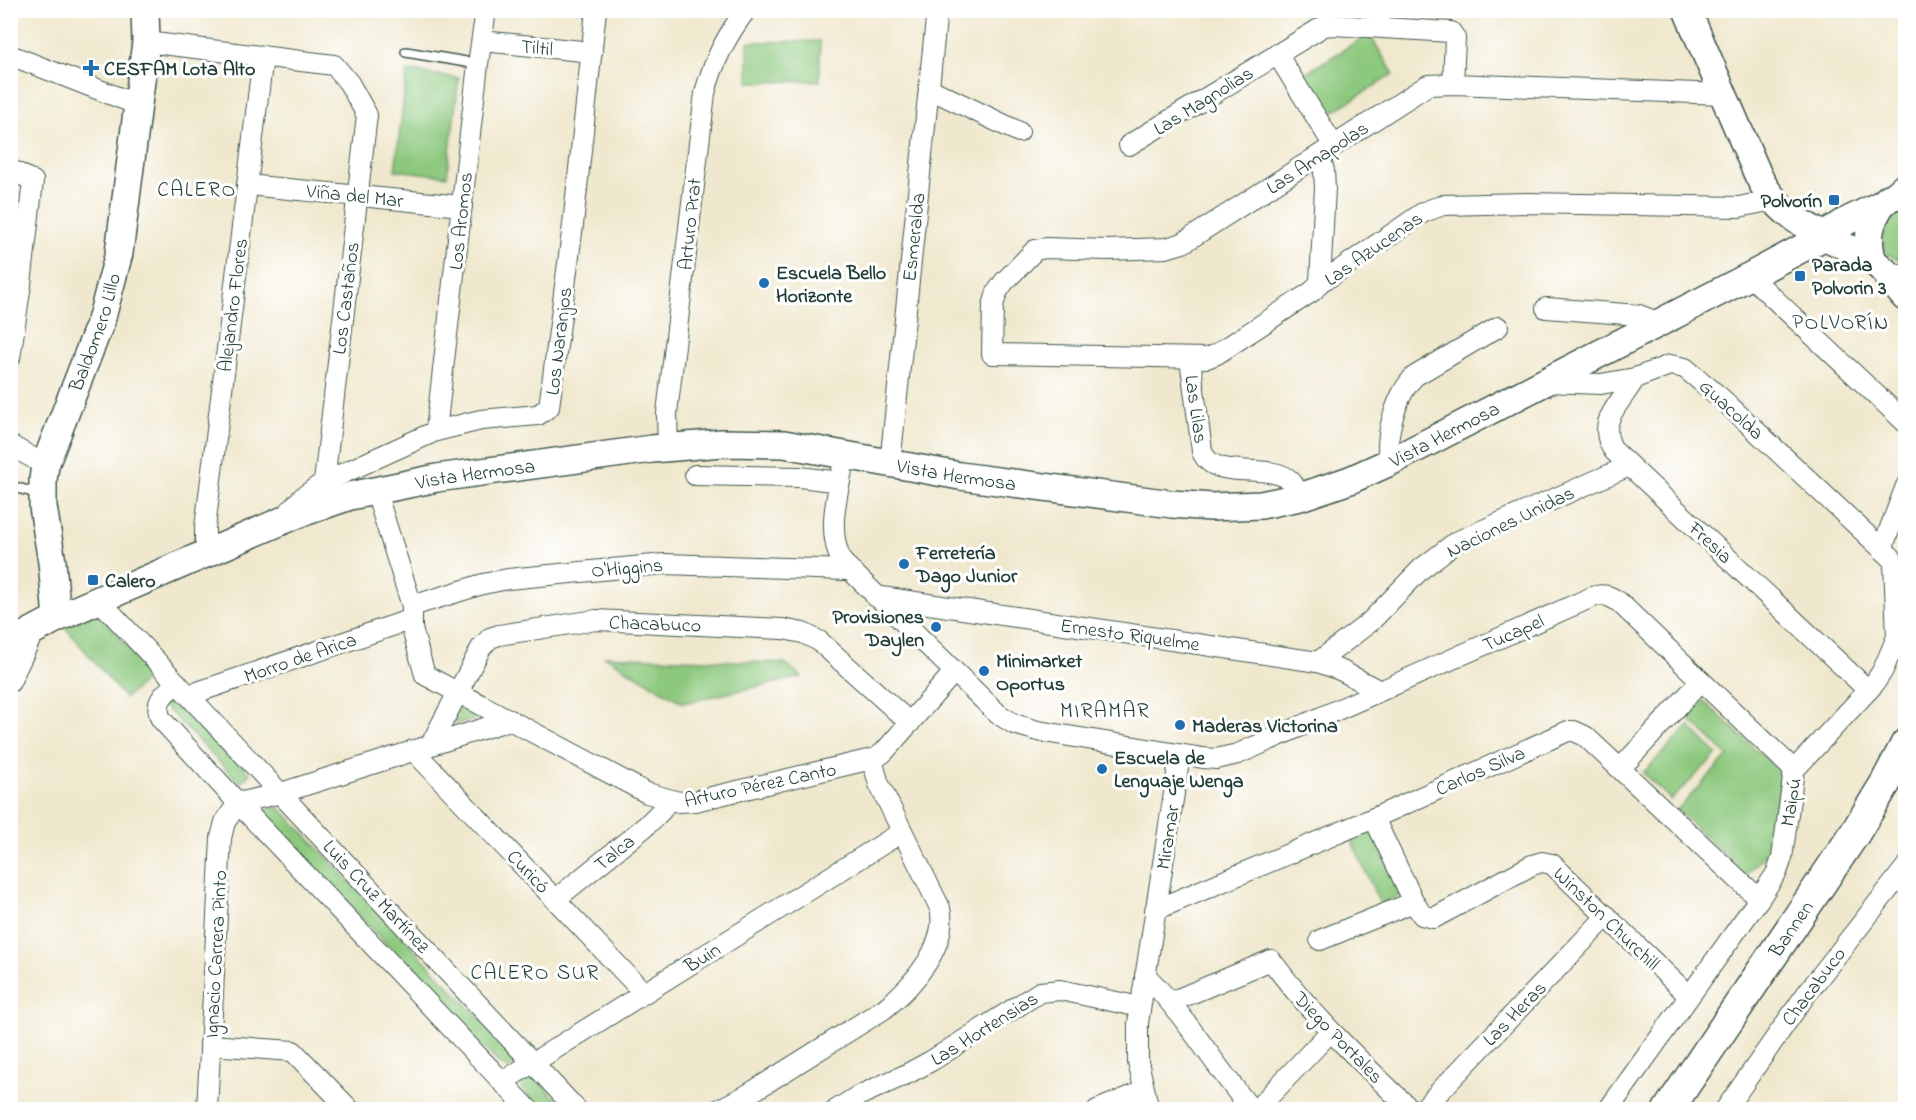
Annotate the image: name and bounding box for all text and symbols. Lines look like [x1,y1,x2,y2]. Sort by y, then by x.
street label: Tiltil [519,33,554,66]
place label: CESFAM Lota Alto [104,56,255,85]
marker: CESFAM Lota Alto [82,59,100,77]
street label: Las Magnolias [1149,60,1260,145]
street label: Las Amapolas [1261,115,1375,203]
street label: Los Aromos [443,171,482,272]
district label: CALERO [157,176,237,206]
street label: Arturo Prat [672,177,711,272]
street label: Viña del Mar [304,178,405,217]
place label: Polvorín [1761,188,1822,217]
street label: Esmeralda [896,191,935,283]
marker: Polvorín [1827,193,1841,207]
street label: Las Azucenas [1319,205,1430,295]
street label: Alejandro Flores [212,237,257,374]
street label: Los Castaños [326,241,369,356]
place label: Parada Polvorin 3 [1812,252,1887,304]
place label: Escuela Bello Horizonte [776,260,886,312]
marker: Parada Polvorin 3 [1793,269,1807,283]
street label: Baldomero Lillo [62,270,130,397]
marker: Escuela Bello Horizonte [757,276,771,290]
street label: Los Naranjos [539,286,581,397]
district label: POLVORÍN [1792,309,1890,339]
street label: Las Lilas [1175,373,1214,445]
street label: Guacolda [1691,374,1769,448]
street label: Vista Hermosa [1384,396,1505,477]
street label: Vista Hermosa [412,453,537,499]
street label: Vista Hermosa [893,453,1018,500]
street label: Naciones Unidas [1442,480,1580,567]
street label: Fresia [1680,515,1738,572]
place label: Ferretería Dago Junior [915,540,1018,593]
street label: O'Higgins [590,552,664,588]
marker: Ferretería Dago Junior [897,557,911,571]
place label: Calero [105,568,156,597]
marker: Calero [86,573,100,587]
place label: Provisiones Daylen [833,604,924,657]
street label: Tucapel [1479,608,1549,661]
street label: Chacabuco [608,609,701,642]
street label: Ernesto Riquelme [1058,612,1201,661]
marker: Provisiones Daylen [929,620,943,634]
street label: Morro de Arica [241,627,361,692]
place label: Minimarket Oportus [996,648,1082,700]
marker: Minimarket Oportus [977,664,991,678]
district label: MIRAMAR [1060,697,1150,727]
place label: Maderas Victorina [1192,713,1338,742]
marker: Maderas Victorina [1173,718,1187,732]
street label: Carlos Silva [1432,740,1530,805]
place label: Escuela de Lenguaje Wenga [1114,745,1244,798]
street label: Arturo Pérez Canto [682,756,839,817]
marker: Escuela de Lenguaje Wenga [1095,762,1109,776]
street label: Maipú [1774,776,1811,829]
street label: Miramar [1150,802,1189,872]
street label: Talca [589,828,642,879]
street label: Luis Cruz Martínez [315,834,436,961]
street label: Curicó [499,844,556,901]
street label: Winston Churchill [1545,861,1665,978]
street label: Ignacio Carrera Pinto [199,869,237,1039]
street label: Bannen [1762,896,1822,965]
street label: Buin [679,937,727,982]
street label: Chacabuco [1776,942,1854,1033]
district label: CALERO SUR [470,959,600,989]
street label: Las Heras [1477,975,1554,1054]
street label: Diego Portales [1284,985,1389,1092]
street label: Las Hortensias [926,986,1045,1075]

